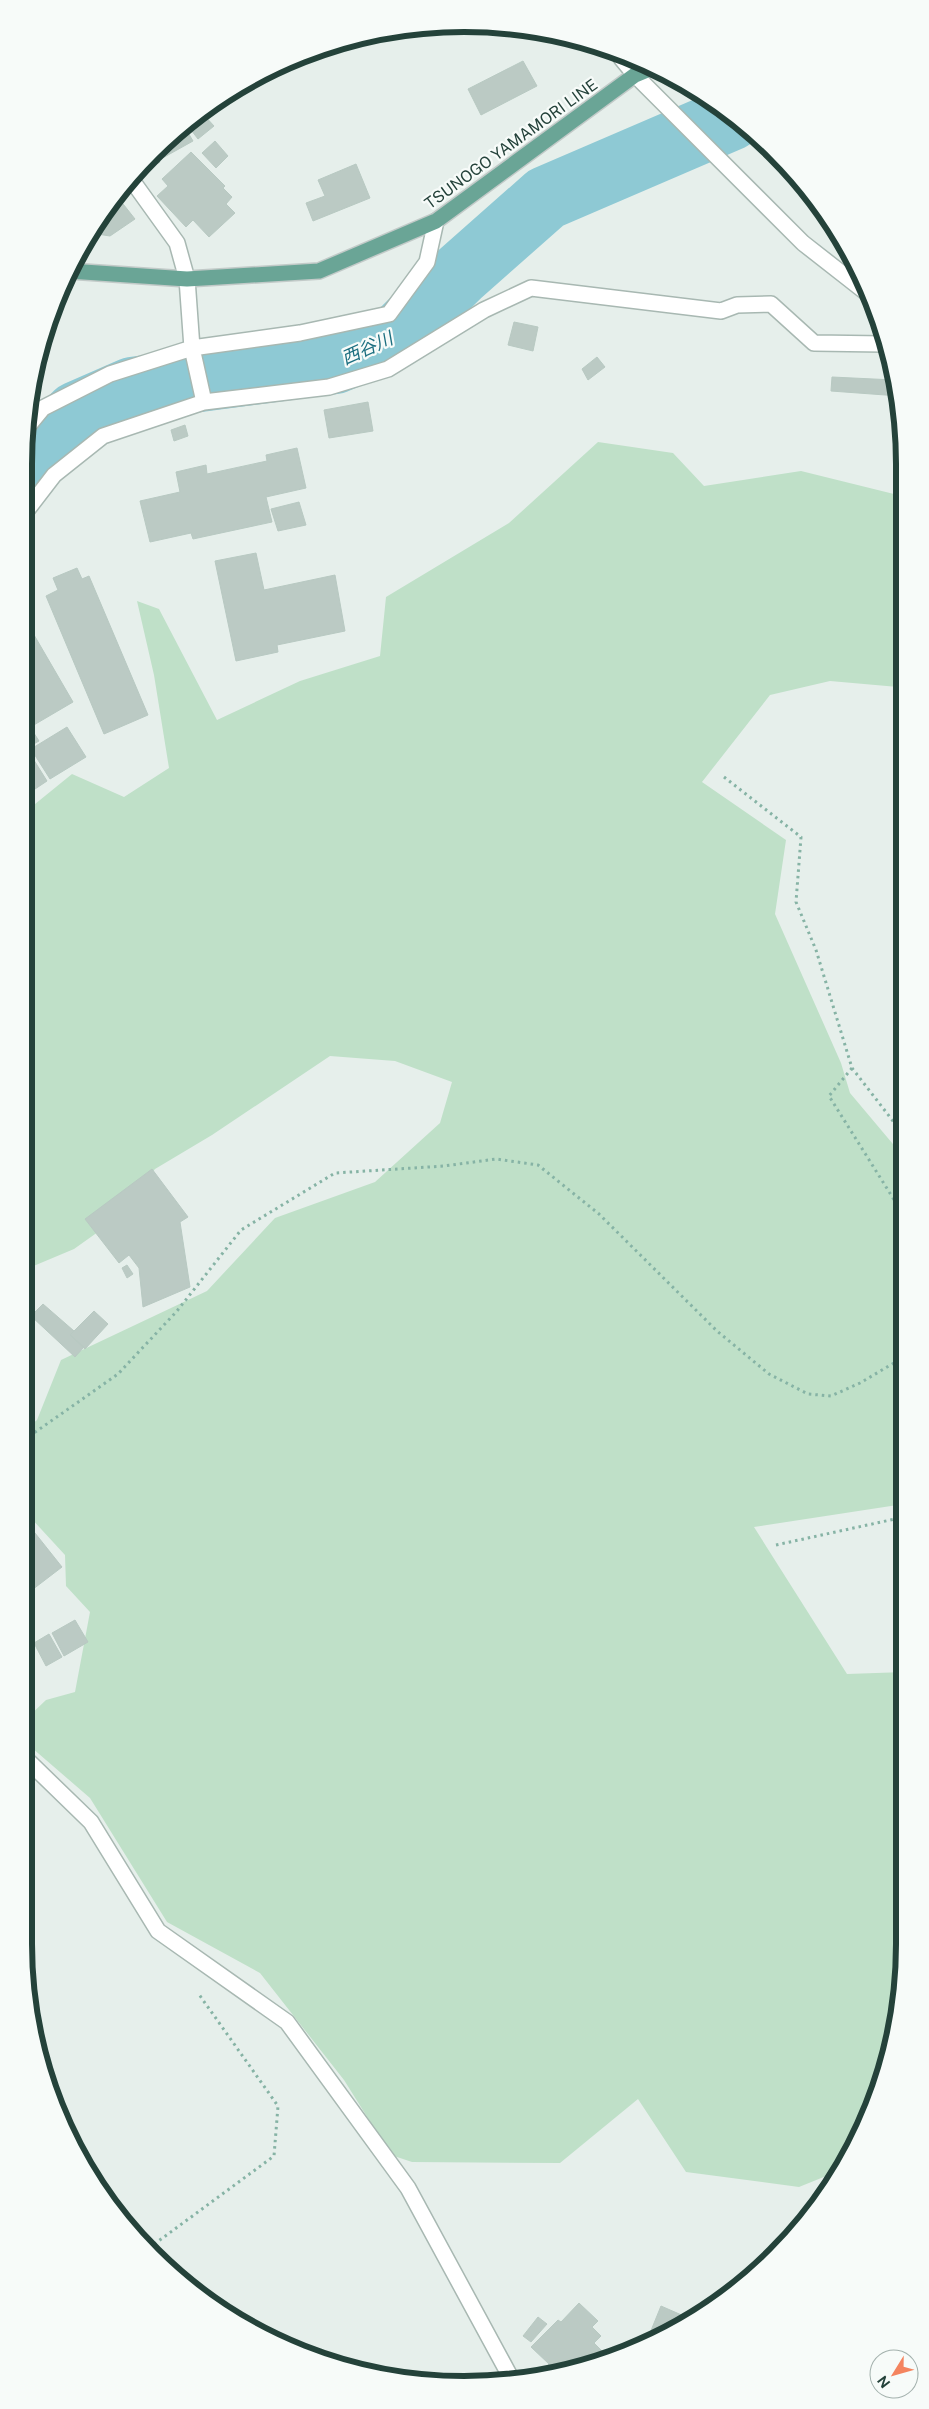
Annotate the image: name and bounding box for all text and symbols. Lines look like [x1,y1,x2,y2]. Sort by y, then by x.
street label: TSUNOGO YAMAMORI LINE [421,75,601,213]
water label: 西谷川 [338,327,398,369]
north arrow [869,2349,919,2399]
text: N [874,2373,893,2391]

